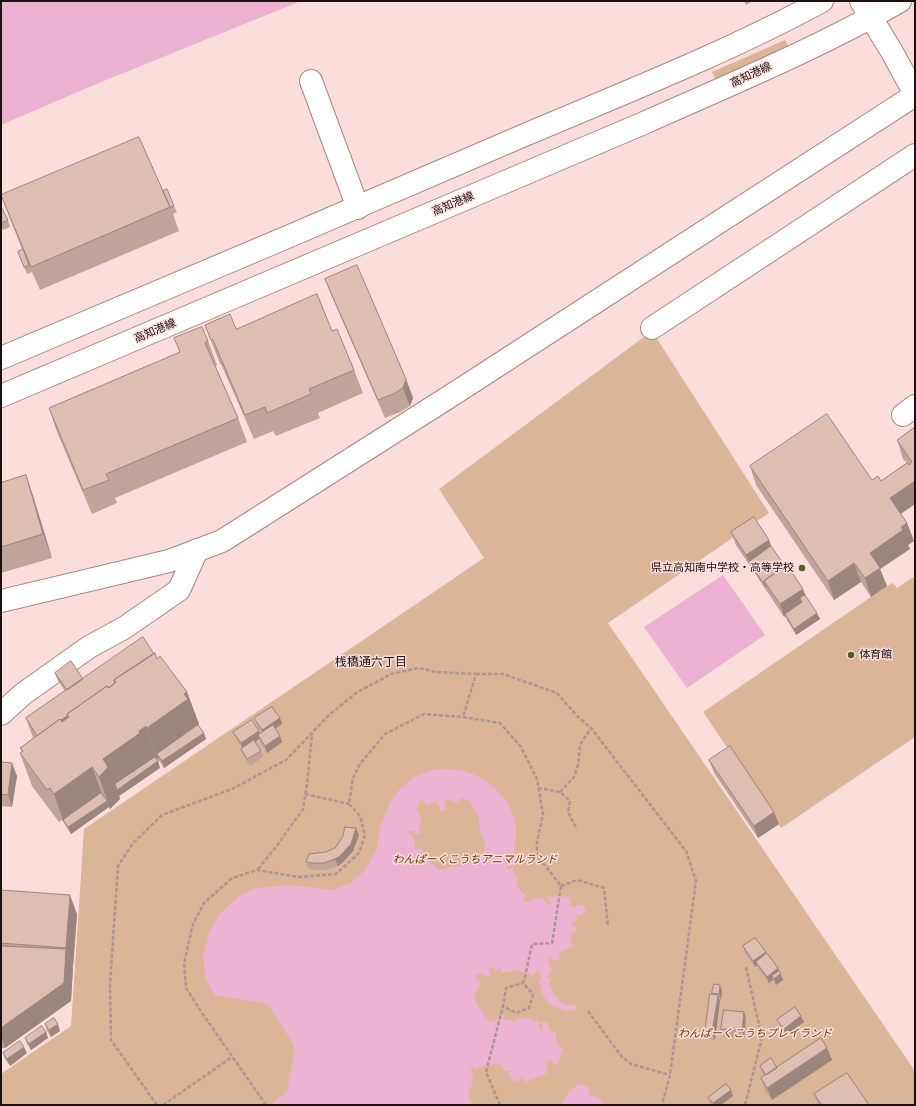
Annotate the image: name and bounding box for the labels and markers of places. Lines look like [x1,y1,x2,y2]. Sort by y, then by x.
place label: 県立高知南中学校・高等学校 [651,561,794,575]
marker: 県立高知南中学校・高等学校 [797,563,807,573]
place label: 体育館 [859,648,892,662]
marker: 体育館 [846,650,856,660]

